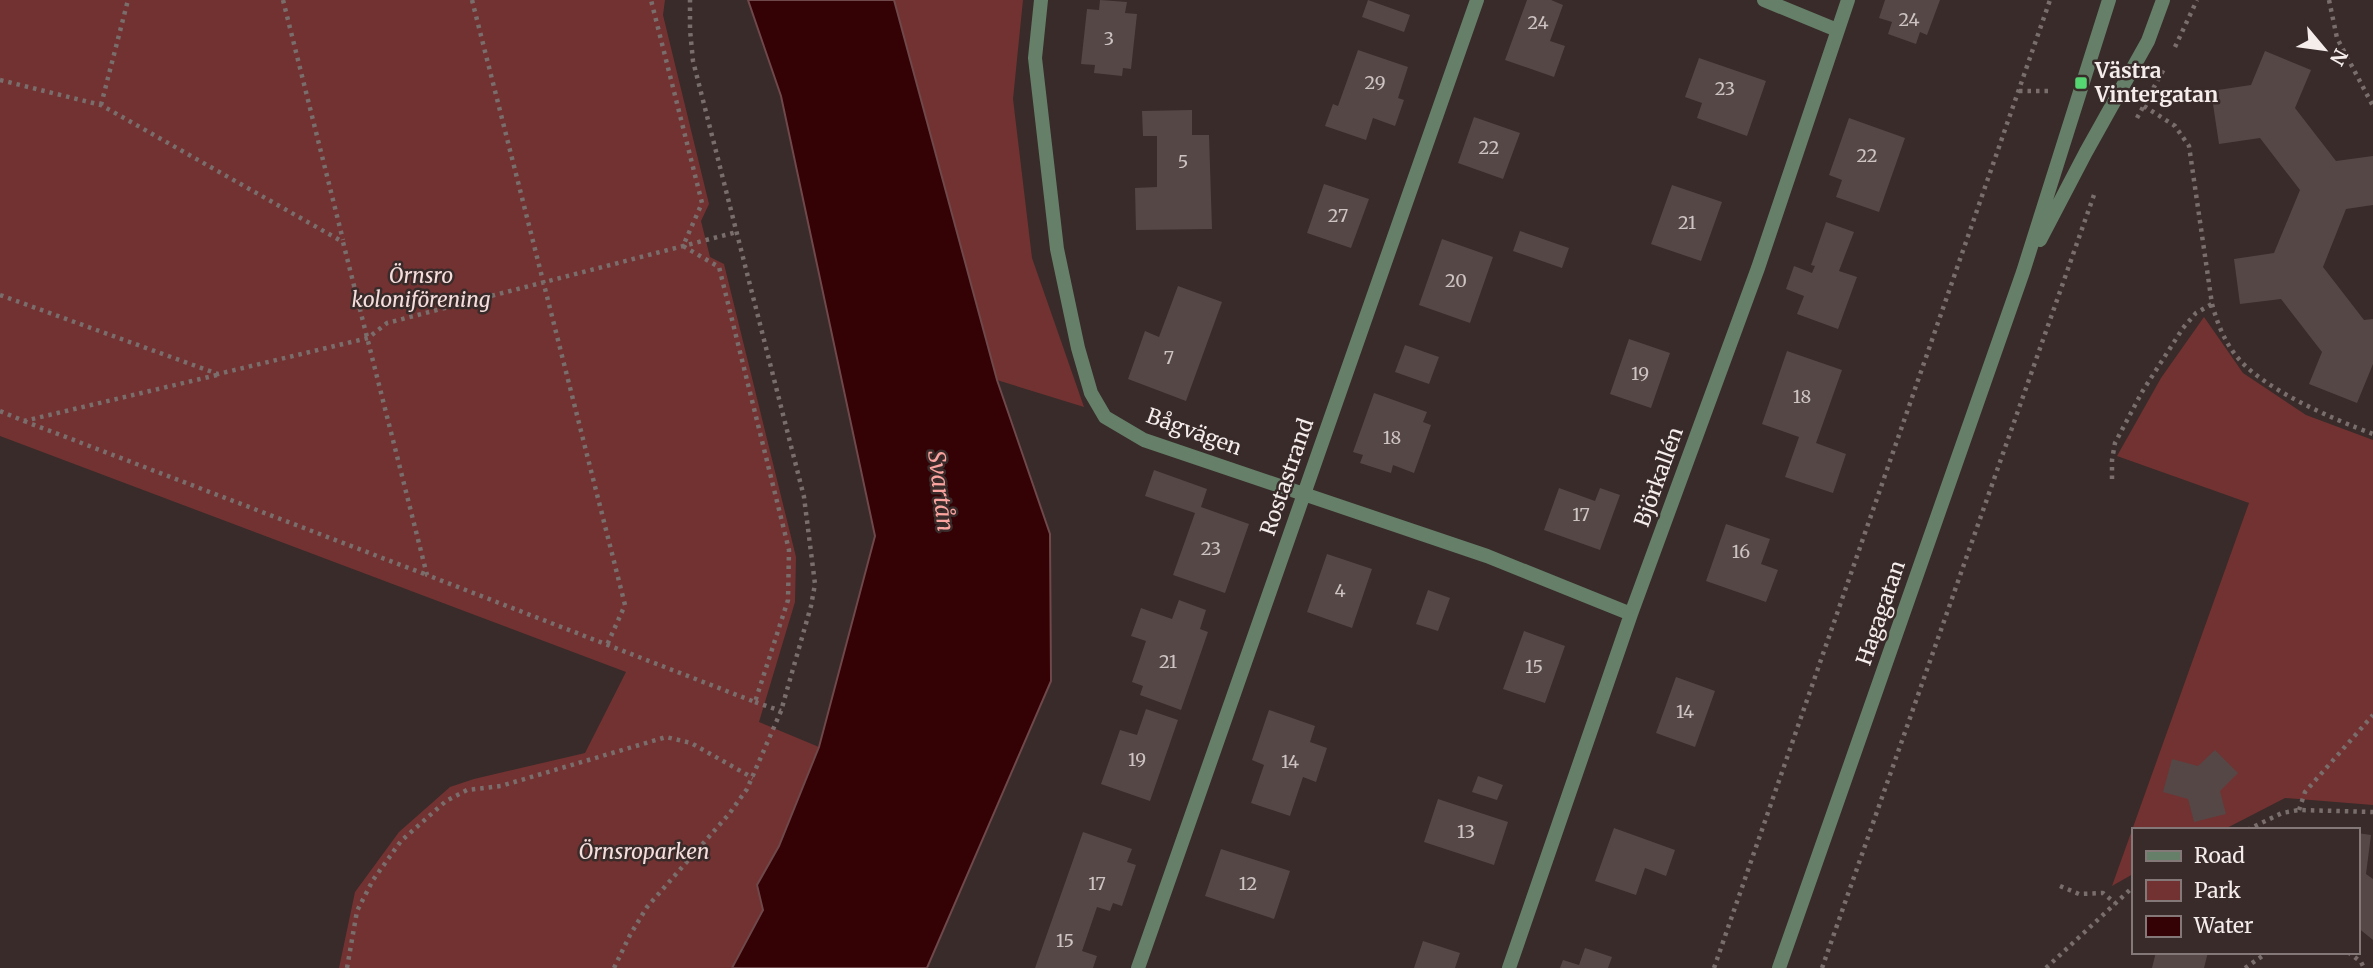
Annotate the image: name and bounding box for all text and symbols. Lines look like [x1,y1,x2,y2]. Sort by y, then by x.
house number: 24 [1898,8,1920,31]
house number: 24 [1527,11,1549,34]
north arrow [2289,14,2359,84]
house number: 3 [1104,27,1114,50]
text: N [2325,45,2353,70]
place label: Västra Vintergatan [2094,57,2218,108]
house number: 29 [1364,71,1386,94]
marker: Västra Vintergatan [2073,75,2089,91]
house number: 23 [1715,77,1735,100]
house number: 22 [1478,136,1500,159]
house number: 22 [1856,144,1878,167]
house number: 5 [1178,150,1188,173]
house number: 27 [1328,204,1348,227]
house number: 21 [1678,211,1696,234]
park label: Örnsro koloniförening [352,262,491,313]
house number: 20 [1445,269,1467,292]
house number: 7 [1164,346,1174,369]
house number: 19 [1631,362,1649,385]
house number: 18 [1793,385,1811,408]
street label: Bågvägen [1143,402,1246,461]
street label: Rostastrand [1254,414,1319,539]
street label: Björkallén [1628,423,1689,530]
house number: 18 [1383,426,1401,449]
water label: Svartån [922,449,961,533]
house number: 17 [1572,503,1590,526]
house number: 23 [1201,537,1221,560]
house number: 16 [1732,540,1750,563]
street label: Hagagatan [1850,557,1911,669]
house number: 4 [1334,579,1346,602]
house number: 21 [1159,650,1177,673]
house number: 15 [1525,655,1543,678]
house number: 14 [1676,700,1694,723]
house number: 19 [1128,748,1146,771]
house number: 14 [1281,750,1299,773]
house number: 13 [1457,820,1475,843]
legend [2132,828,2359,954]
park label: Örnsroparken [579,838,709,865]
text: Road [2194,842,2245,869]
house number: 17 [1088,872,1106,895]
house number: 12 [1239,872,1257,895]
text: Park [2194,877,2241,904]
text: Water [2193,912,2253,939]
house number: 15 [1056,929,1074,952]

